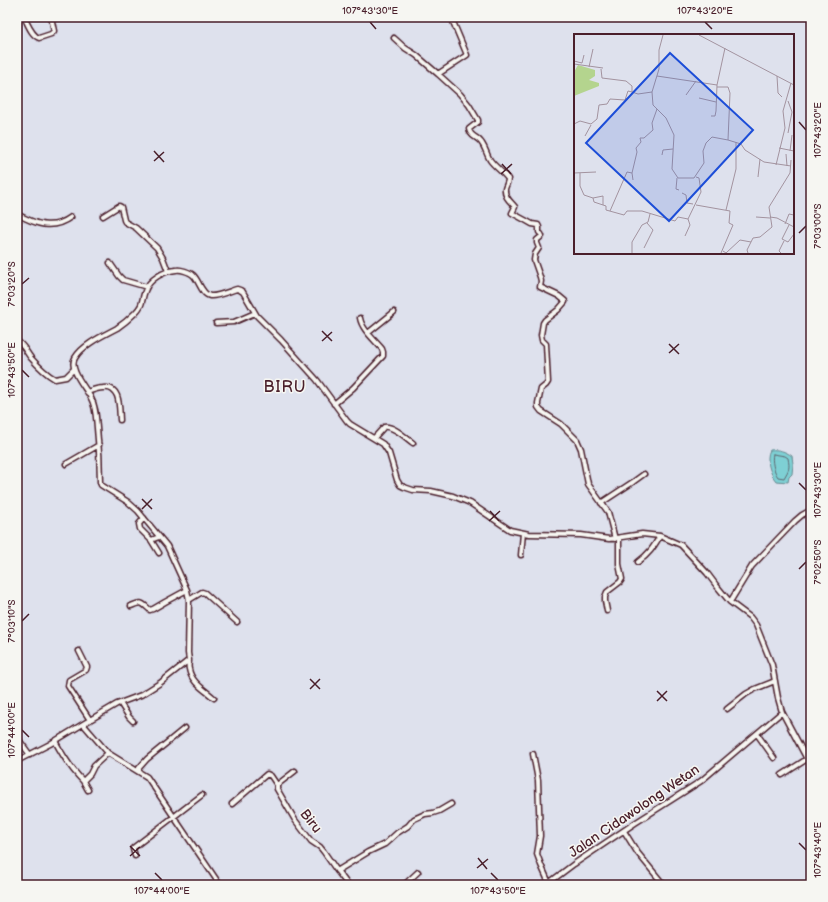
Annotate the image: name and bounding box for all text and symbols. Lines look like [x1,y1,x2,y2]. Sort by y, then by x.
text: 107°43'30"E [342,5,398,17]
text: 107°43'20"E [677,5,733,17]
inset map [574,34,794,254]
text: 107°43'20"E [812,102,824,158]
text: 7°03'00"S [812,203,824,249]
text: 7°03'20"S [6,261,18,307]
text: 107°43'50"E [6,342,18,398]
district label: BIRU [263,378,307,397]
text: 107°43'30"E [812,462,824,518]
text: 7°02'50"S [812,540,824,584]
text: 7°03'10"S [6,599,18,643]
text: 107°44'00"E [6,702,18,758]
street label: Jalan Cidawolong Wetan [565,761,703,861]
street label: Biru [296,806,326,836]
text: 107°43'40"E [812,822,824,878]
text: 107°44'00"E [134,885,190,897]
text: 107°43'50"E [470,885,526,897]

